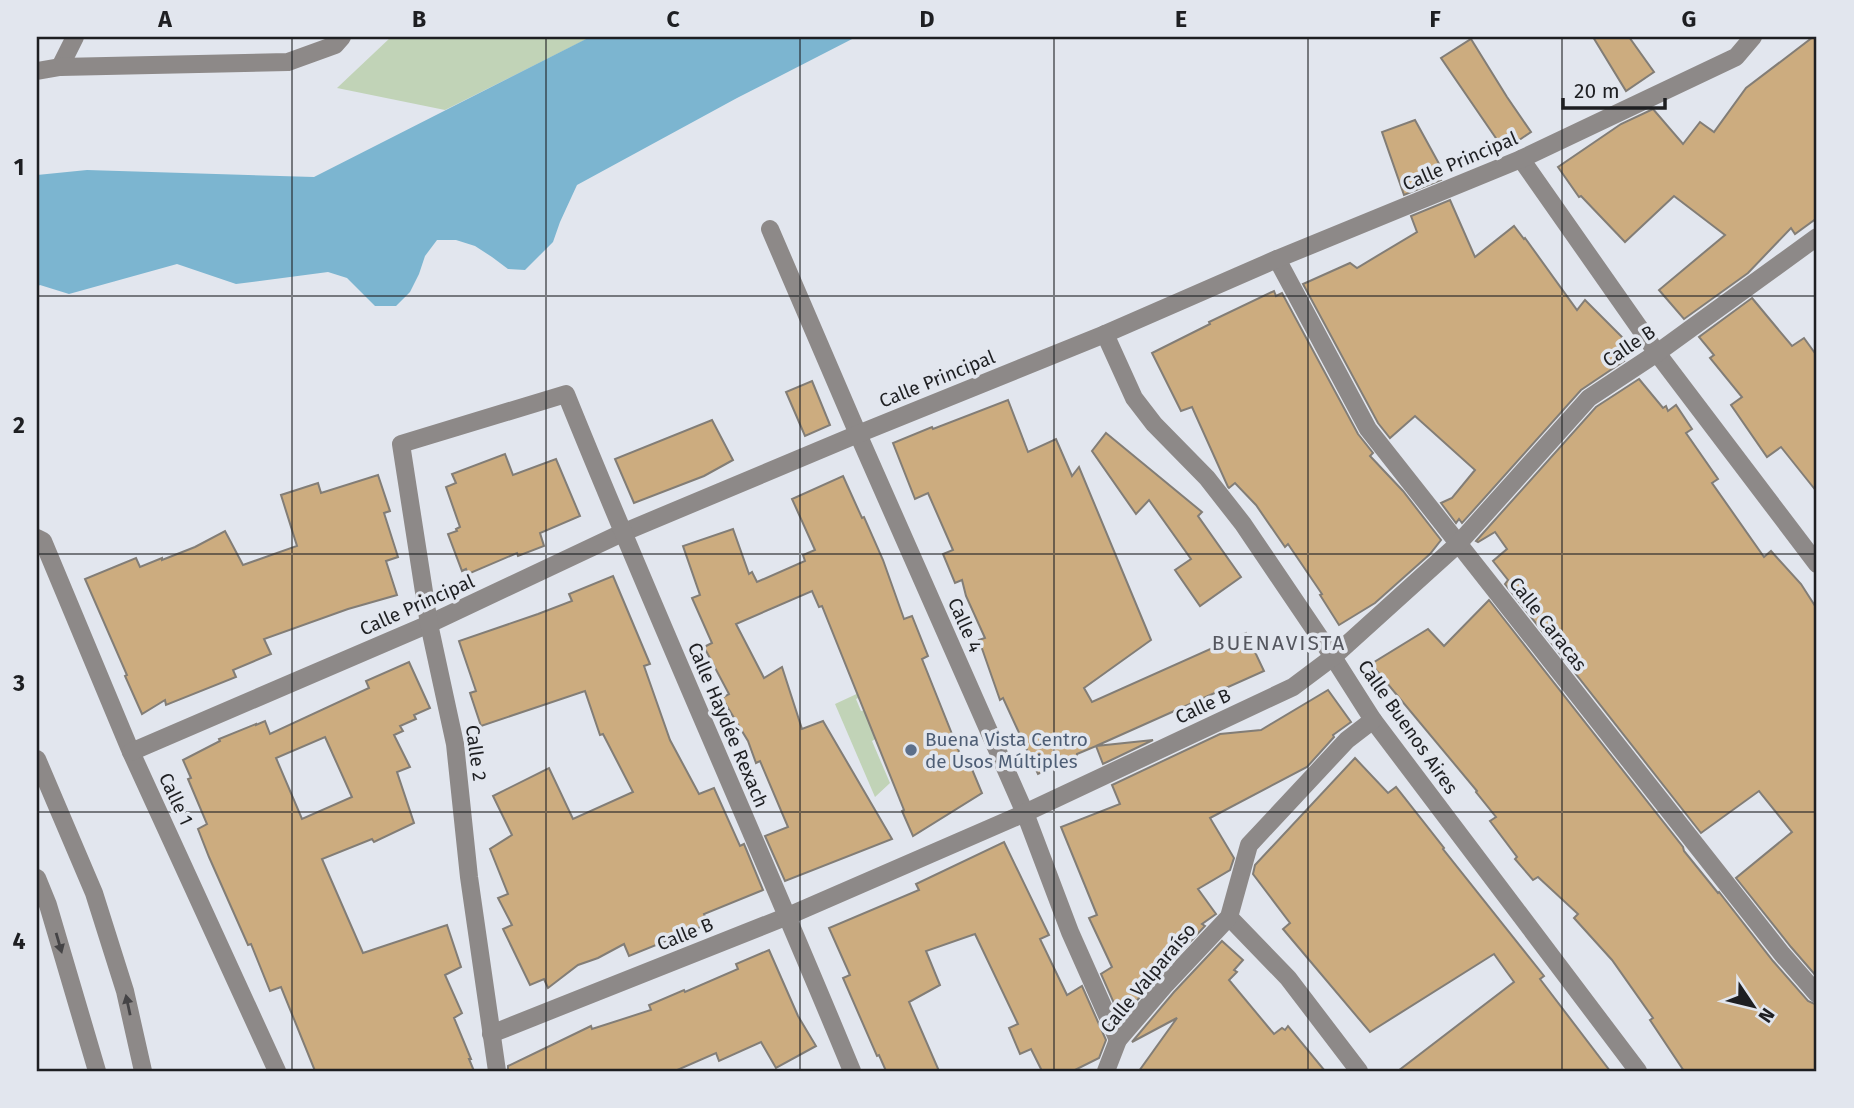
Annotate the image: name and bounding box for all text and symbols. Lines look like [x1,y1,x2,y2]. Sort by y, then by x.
text: A [157,5,172,33]
text: B [412,5,426,33]
text: C [666,5,680,33]
text: D [920,5,935,33]
text: E [1175,5,1187,33]
text: F [1429,5,1441,33]
text: G [1682,5,1696,33]
scale bar [1563,66,1665,110]
text: 20 m [1574,78,1620,104]
street label: Calle Principal [1399,126,1521,196]
text: 1 [14,153,24,181]
street label: Calle B [1598,320,1660,372]
street label: Calle Principal [876,345,999,413]
text: 2 [13,411,25,439]
street label: Calle Principal [356,569,478,640]
street label: Calle Caracas [1504,573,1592,676]
street label: Calle 4 [943,594,987,656]
district label: BUENAVISTA [1212,630,1346,656]
street label: Calle Haydée Rexach [683,639,773,811]
street label: Calle Buenos Aires [1353,656,1463,799]
text: 3 [12,669,25,697]
street label: Calle B [1172,683,1234,729]
street label: Calle 2 [461,723,491,783]
place label: Buena Vista Centro de Usos Múltiples [925,728,1088,773]
marker: Buena Vista Centro de Usos Múltiples [903,742,919,758]
street label: Calle 1 [154,769,198,829]
street label: Calle B [654,912,716,956]
street label: Calle Valparaíso [1095,918,1201,1038]
text: 4 [13,927,26,955]
one-way arrow [55,932,65,953]
north arrow [1717,972,1787,1042]
one-way arrow [123,994,134,1016]
text: N [1753,1004,1780,1027]

